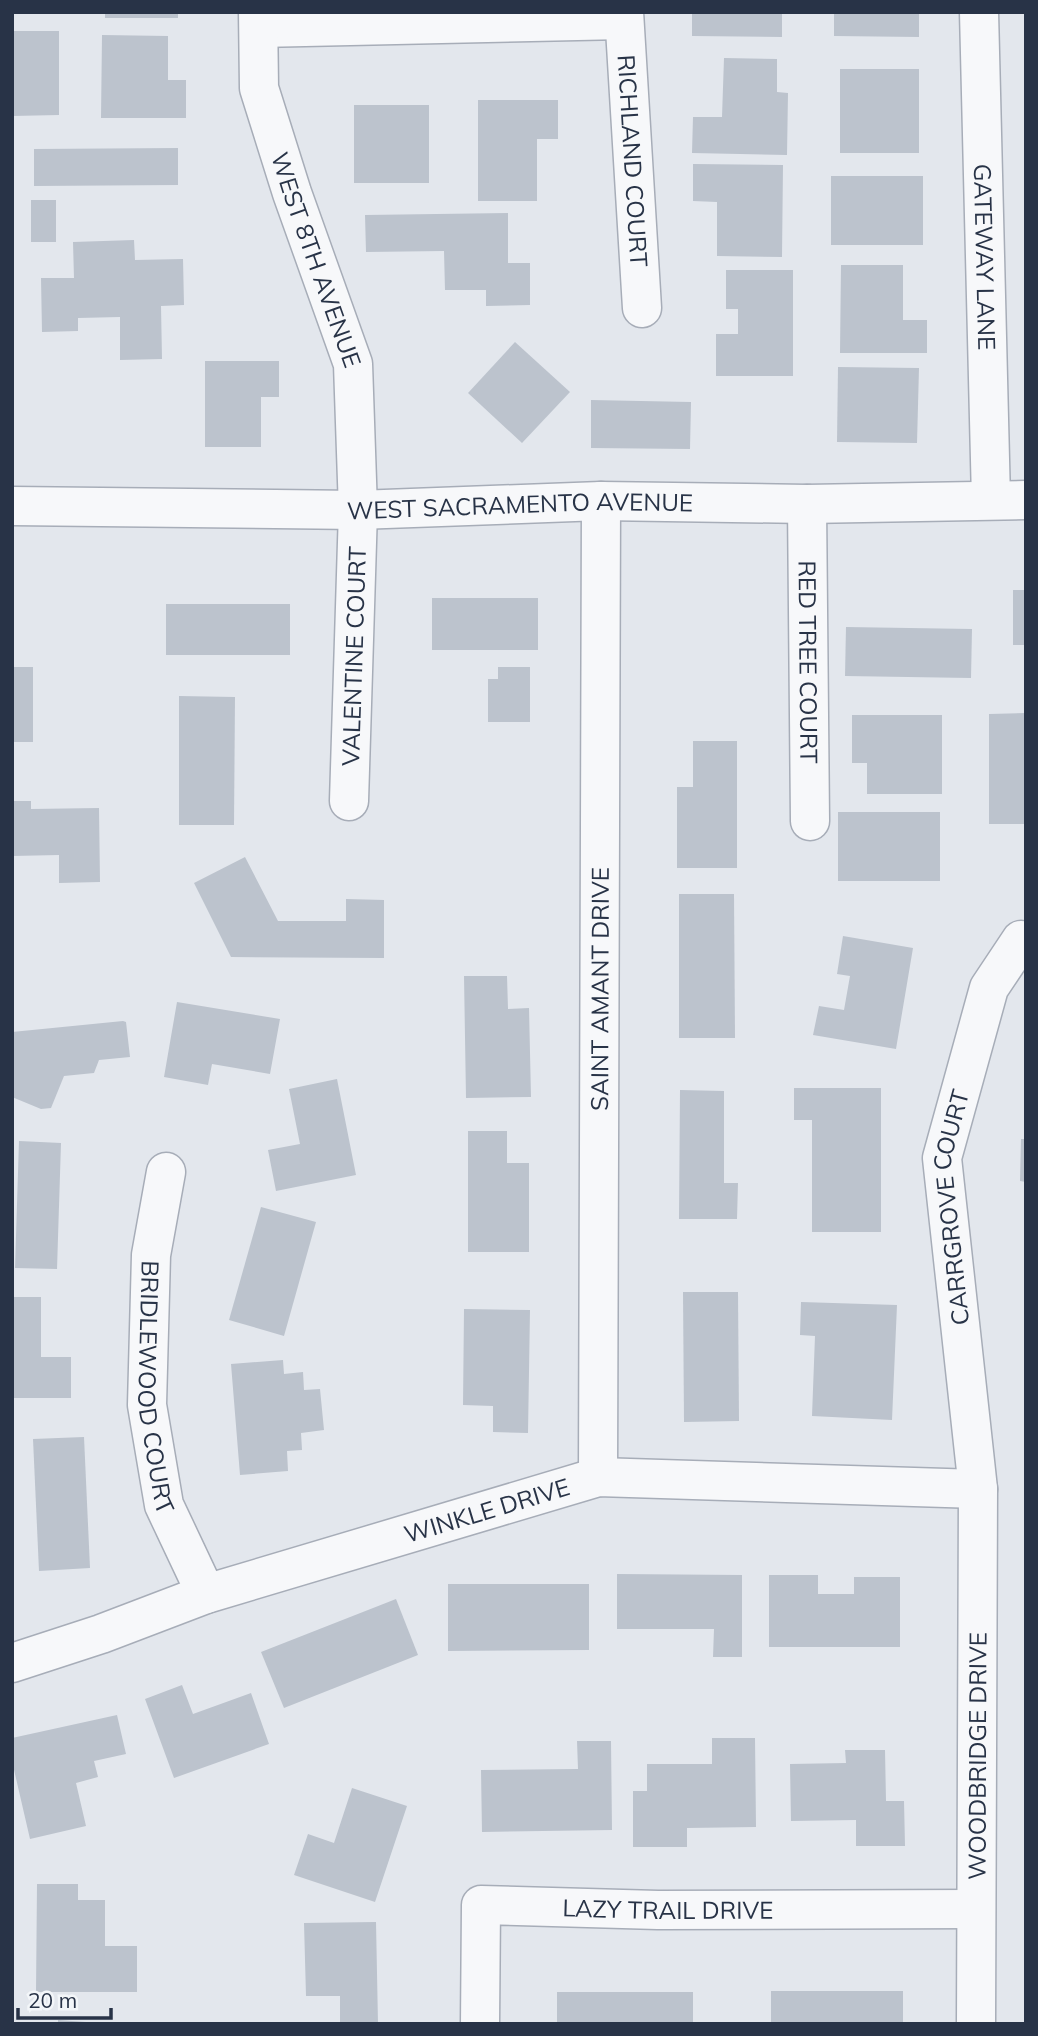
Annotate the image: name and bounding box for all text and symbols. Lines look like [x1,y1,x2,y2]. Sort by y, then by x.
street label: RICHLAND COURT [612,54,654,268]
street label: WEST 8TH AVENUE [265,148,368,371]
street label: GATEWAY LANE [968,163,1002,350]
street label: WEST SACRAMENTO AVENUE [346,486,693,525]
street label: VALENTINE COURT [335,545,372,766]
street label: RED TREE COURT [793,560,824,764]
street label: SAINT AMANT DRIVE [584,867,615,1111]
street label: CARRGROVE COURT [927,1086,975,1327]
street label: BRIDLEWOOD COURT [132,1260,181,1519]
street label: WINKLE DRIVE [400,1471,573,1549]
street label: WOODBRIDGE DRIVE [962,1632,992,1880]
street label: LAZY TRAIL DRIVE [562,1892,773,1925]
scale bar [18,1976,110,2020]
text: 20 m [28,1987,77,2013]

